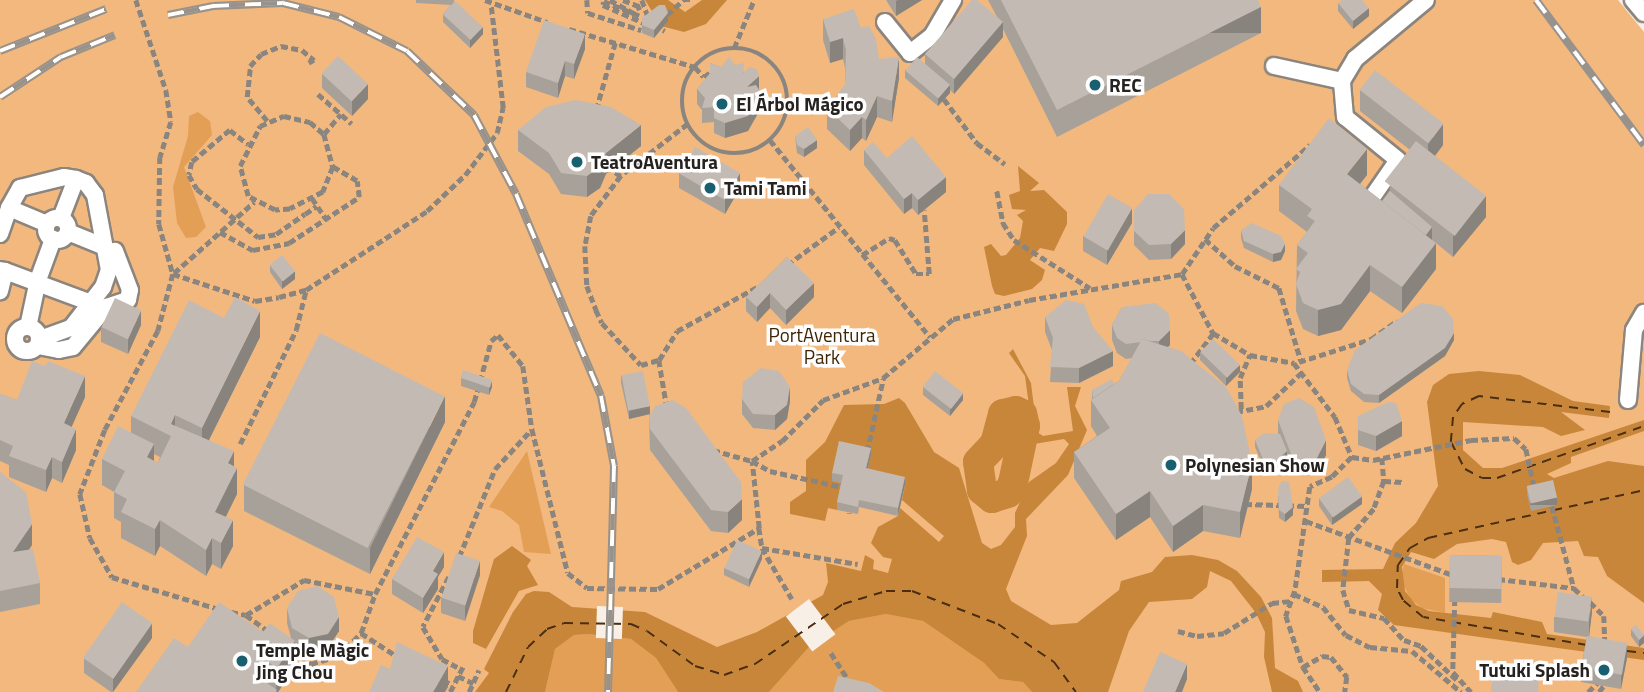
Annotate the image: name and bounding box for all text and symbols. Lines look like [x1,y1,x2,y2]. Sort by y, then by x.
place label: REC [1109,74,1142,96]
marker: REC [1087,77,1103,93]
place label: El Árbol Mágico [736,93,864,115]
marker: El Árbol Mágico [714,96,730,112]
place label: TeatroAventura [591,151,718,173]
marker: TeatroAventura [569,154,585,170]
place label: Tami Tami [724,177,807,199]
marker: Tami Tami [702,180,718,196]
park label: PortAventura Park [768,324,876,368]
place label: Polynesian Show [1185,454,1325,476]
marker: Polynesian Show [1163,457,1179,473]
place label: Temple Màgic Jing Chou [256,639,369,683]
marker: Temple Màgic Jing Chou [234,653,250,669]
place label: Tutuki Splash [1479,659,1590,681]
marker: Tutuki Splash [1596,662,1612,678]

